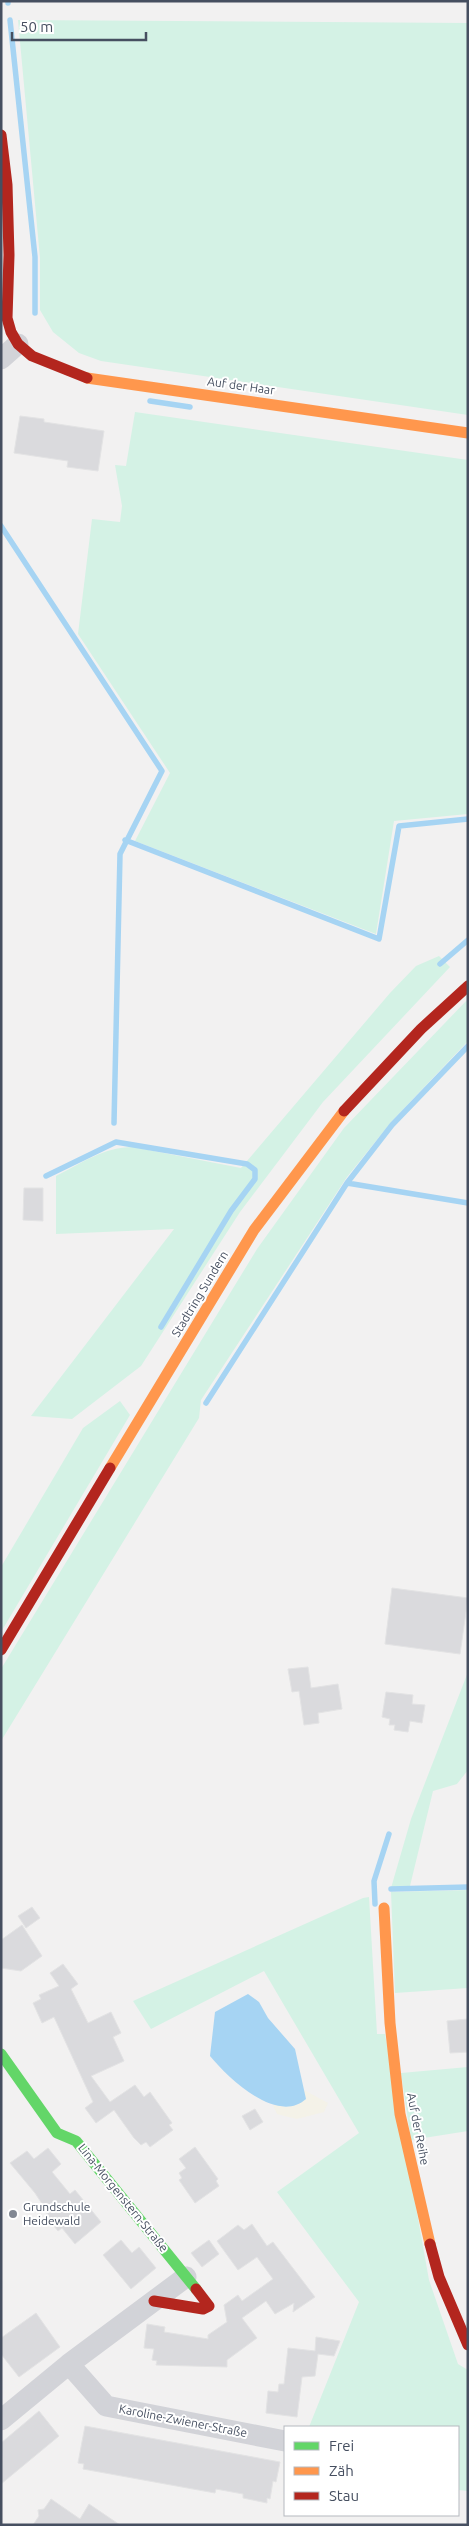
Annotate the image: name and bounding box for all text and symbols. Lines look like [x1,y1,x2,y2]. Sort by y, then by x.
scale bar [12,10,146,42]
text: 50 m [20,18,53,35]
street label: Auf der Haar [206,374,276,397]
street label: Stadtring Sundern [169,1248,230,1339]
street label: Auf der Reihe [405,2092,432,2166]
street label: Lina-Morgenstern-Straße [76,2141,171,2254]
place label: Grundschule Heidewald [23,2200,91,2227]
marker: Grundschule Heidewald [7,2208,19,2220]
street label: Karoline-Zwiener-Straße [118,2402,248,2439]
legend [284,2426,459,2516]
text: Frei [329,2437,354,2454]
text: Zäh [329,2462,354,2479]
text: Stau [329,2487,359,2504]

